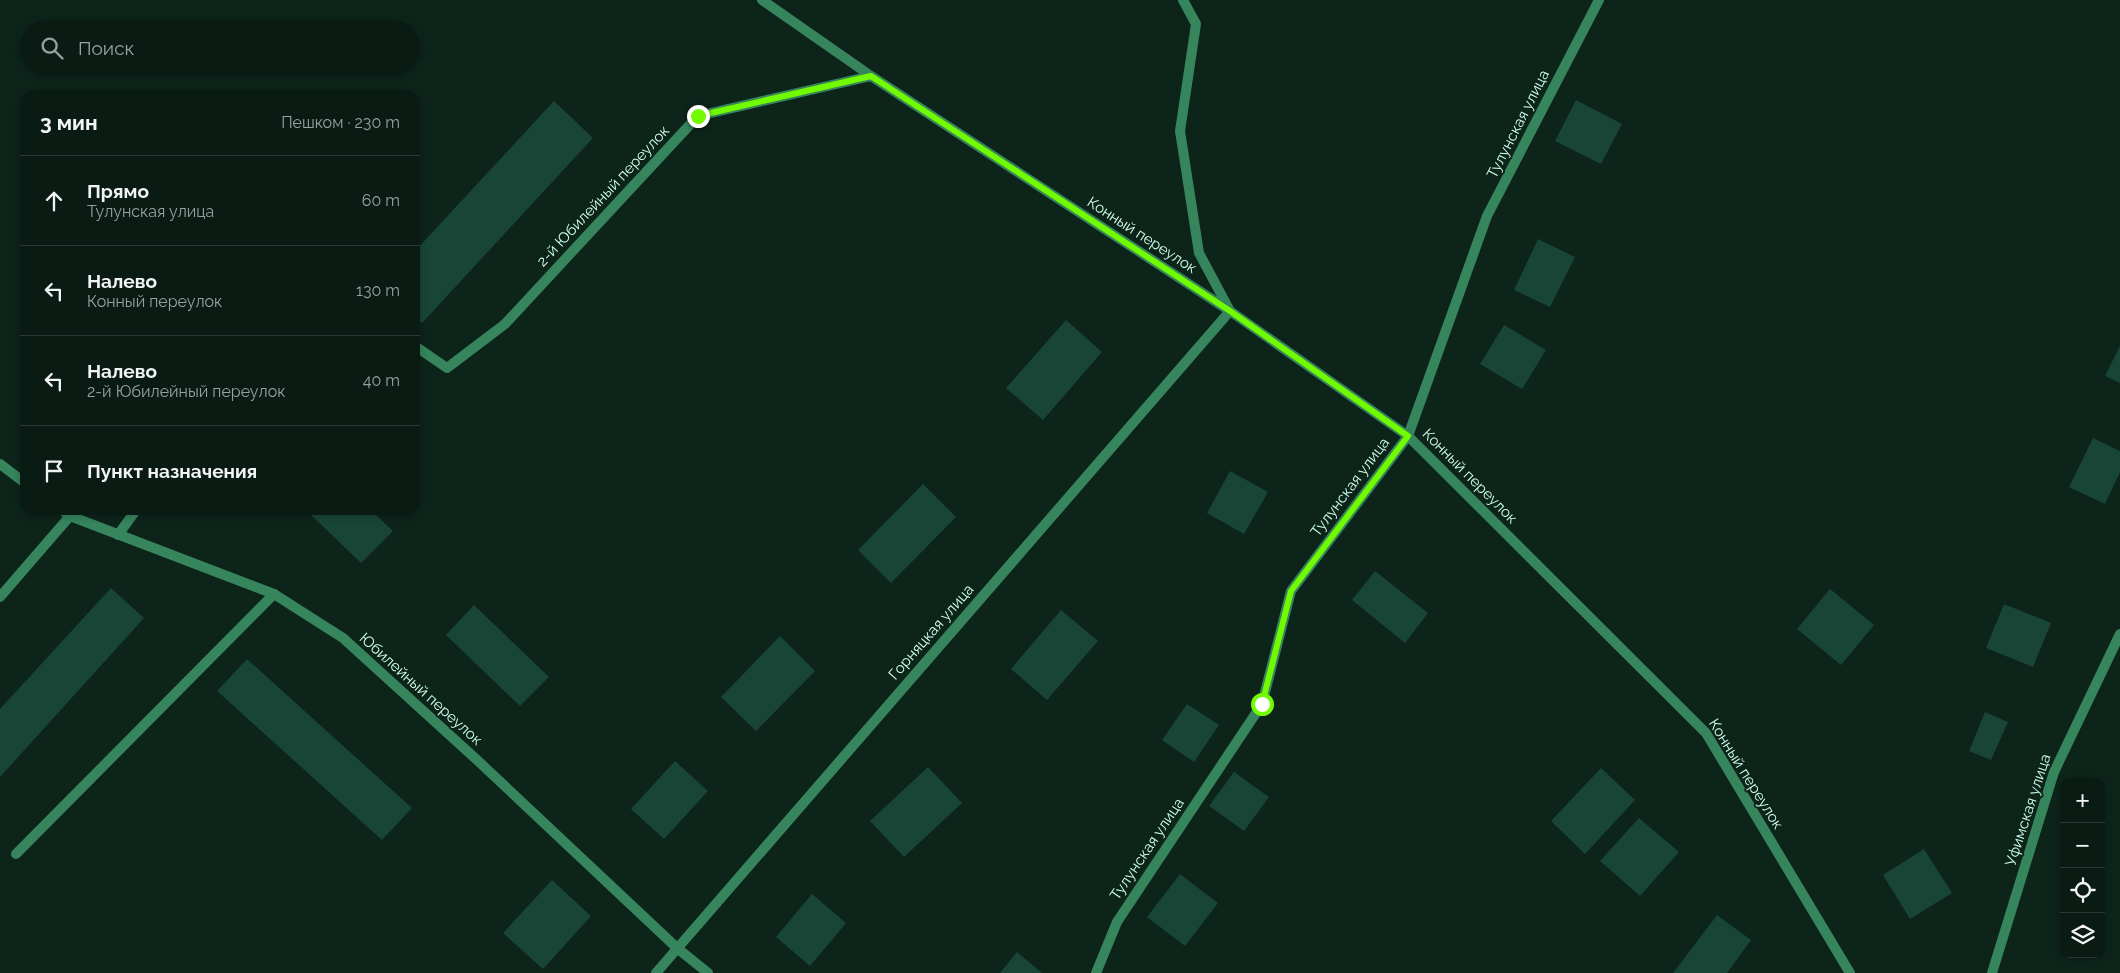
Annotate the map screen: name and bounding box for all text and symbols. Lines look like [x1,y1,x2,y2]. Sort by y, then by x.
search box [20,20,420,75]
icon: search [38,34,66,62]
text: Поиск [78,37,134,59]
street label: Тулунская улица [1483,67,1553,181]
route end [687,105,710,128]
text: 3 мин [40,110,98,135]
text: Пешком · 230 m [281,113,400,132]
street label: 2-й Юбилейный переулок [533,122,673,270]
text: Прямо [87,180,149,202]
icon: ahead [40,187,68,215]
text: 60 m [362,191,400,210]
street label: Конный переулок [1084,193,1200,277]
text: Тулунская улица [87,202,214,221]
text: Налево [87,270,157,292]
icon: left [40,277,68,305]
text: 130 m [356,281,400,300]
text: Конный переулок [87,292,222,311]
text: Налево [87,360,157,382]
icon: left [40,367,68,395]
text: 40 m [363,371,400,390]
text: 2-й Юбилейный переулок [87,382,285,401]
street label: Конный переулок [1419,425,1521,527]
street label: Тулунская улица [1307,434,1393,540]
icon: arrive [40,457,68,485]
text: Пункт назначения [87,460,257,482]
street label: Горняцкая улица [885,581,977,683]
street label: Юбилейный переулок [356,629,486,749]
route start [1251,693,1274,716]
street label: Конный переулок [1705,715,1787,833]
street label: Уфимская улица [2001,752,2055,868]
map controls [2060,778,2105,958]
button: + [2060,778,2105,823]
street label: Тулунская улица [1106,795,1188,903]
button: − [2060,823,2105,868]
button: locate [2060,868,2105,913]
button: layers [2060,913,2105,958]

